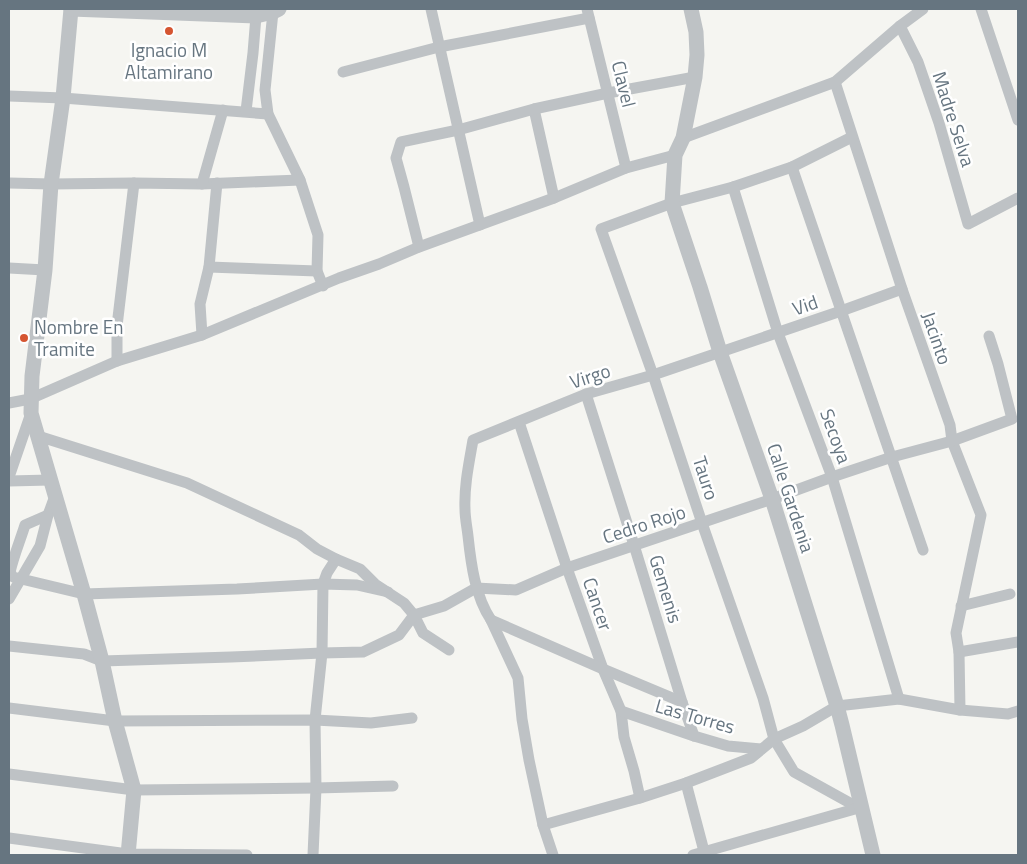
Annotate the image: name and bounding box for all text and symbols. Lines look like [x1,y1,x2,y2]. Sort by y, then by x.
marker: Ignacio M Altamirano [163,25,175,37]
place label: Ignacio M Altamirano [125,35,213,86]
street label: Clavel [605,58,644,110]
street label: Madre Selva [925,68,984,171]
street label: Vid [788,287,822,322]
street label: Jacinto [915,307,960,368]
place label: Nombre En Tramite [34,312,124,363]
marker: Nombre En Tramite [18,332,30,344]
street label: Virgo [566,355,614,396]
street label: Secoya [813,404,860,468]
street label: Calle Gardenia [760,439,823,557]
street label: Tauro [686,452,727,503]
street label: Cedro Rojo [598,496,689,551]
street label: Gemenis [642,551,691,627]
street label: Cancer [576,573,621,635]
street label: Las Torres [652,690,738,741]

